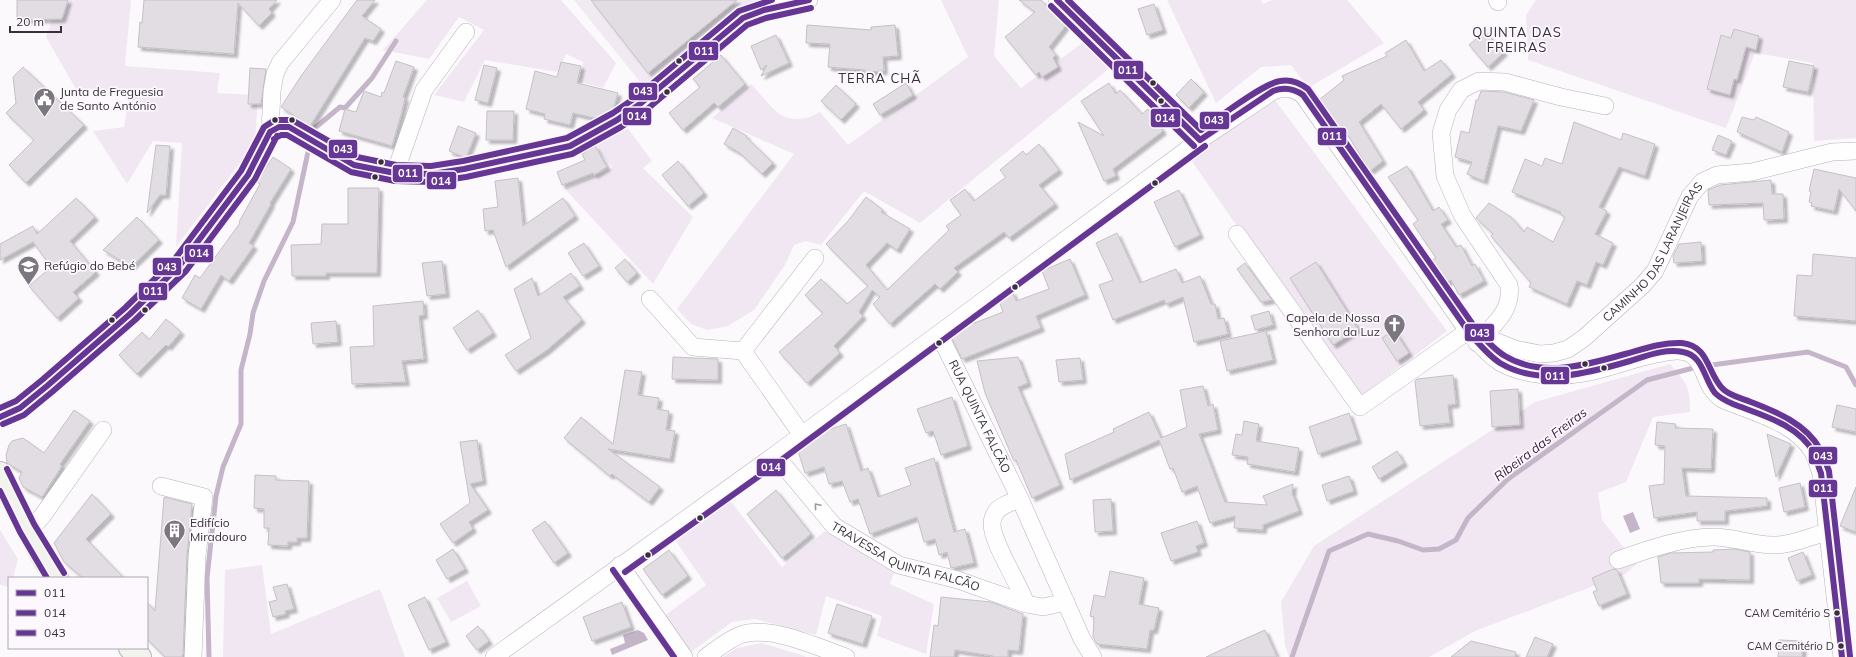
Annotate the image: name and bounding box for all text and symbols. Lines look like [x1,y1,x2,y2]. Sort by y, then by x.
scale bar [10,8,61,34]
text: 20 m [16,14,44,29]
district label: QUINTA DAS FREIRAS [1472,24,1562,55]
line badge: 011 [688,41,719,61]
text: 011 [694,44,714,58]
unlabelled marker [674,56,684,66]
line badge: 011 [1113,60,1144,80]
text: 011 [1118,63,1138,77]
district label: TERRA CHÃ [838,70,922,86]
unlabelled marker [1148,78,1158,88]
line badge: 043 [628,82,658,101]
place label: Junta de Freguesia de Santo António [60,84,163,113]
text: 043 [633,84,653,98]
public building icon: Junta de Freguesia de Santo António [32,86,58,119]
unlabelled marker [662,87,672,97]
unlabelled marker [1156,96,1166,106]
line badge: 014 [622,107,652,126]
line badge: 014 [1150,108,1181,128]
text: 014 [627,109,647,123]
text: 014 [1155,111,1175,125]
line badge: 043 [1199,111,1230,130]
text: 043 [1204,113,1224,127]
unlabelled marker [270,115,280,125]
unlabelled marker [287,115,297,125]
line badge: 011 [1317,127,1347,146]
text: 011 [1322,129,1342,143]
line badge: 043 [328,139,358,159]
text: 043 [333,142,353,156]
unlabelled marker [376,157,386,167]
line badge: 011 [392,164,423,183]
text: 011 [398,166,418,180]
line badge: 014 [426,171,457,190]
unlabelled marker [370,172,380,182]
text: 014 [431,174,451,188]
unlabelled marker [1150,178,1160,188]
street label: CAMINHO DAS LARANJEIRAS [1599,179,1706,325]
line badge: 014 [184,244,214,263]
text: 014 [189,246,209,260]
school or university icon: Refúgio do Bebé [16,253,42,286]
line badge: 043 [152,257,182,276]
place label: Refúgio do Bebé [44,258,135,273]
text: 043 [157,260,177,274]
line badge: 011 [138,282,168,301]
unlabelled marker [1010,282,1020,292]
text: 011 [143,284,163,298]
unlabelled marker [140,305,150,315]
place label: Capela de Nossa Senhora da Luz [1286,310,1380,339]
church icon: Capela de Nossa Senhora da Luz [1382,312,1408,345]
unlabelled marker [107,315,117,325]
line badge: 043 [1464,323,1495,342]
text: 043 [1470,326,1490,340]
unlabelled marker [934,338,944,348]
street label: RUA QUINTA FALCÃO [946,357,1014,475]
unlabelled marker [1580,359,1590,369]
unlabelled marker [1599,363,1609,373]
line badge: 011 [1540,366,1570,385]
text: 011 [1545,369,1565,383]
water label: Ribeira das Freiras [1490,404,1590,484]
line badge: 043 [1808,446,1838,465]
text: 043 [1813,449,1833,463]
line badge: 014 [756,458,786,477]
text: 014 [761,460,781,474]
line badge: 011 [1808,479,1838,498]
text: 011 [1813,481,1833,495]
one-way arrow [815,503,822,511]
unlabelled marker [695,513,705,523]
place label: Edifício Miradouro [190,515,247,544]
building icon: Edifício Miradouro [162,517,188,550]
street label: TRAVESSA QUINTA FALCÃO [829,518,982,594]
unlabelled marker [643,550,653,560]
legend [8,577,148,649]
text: 011 [44,585,66,600]
text: 014 [44,605,66,620]
place label: CAM Cemitério S [1744,606,1830,620]
marker: CAM Cemitério S [1832,608,1842,618]
text: 043 [44,625,66,640]
place label: CAM Cemitério D [1747,639,1834,653]
marker: CAM Cemitério D [1836,641,1846,651]

